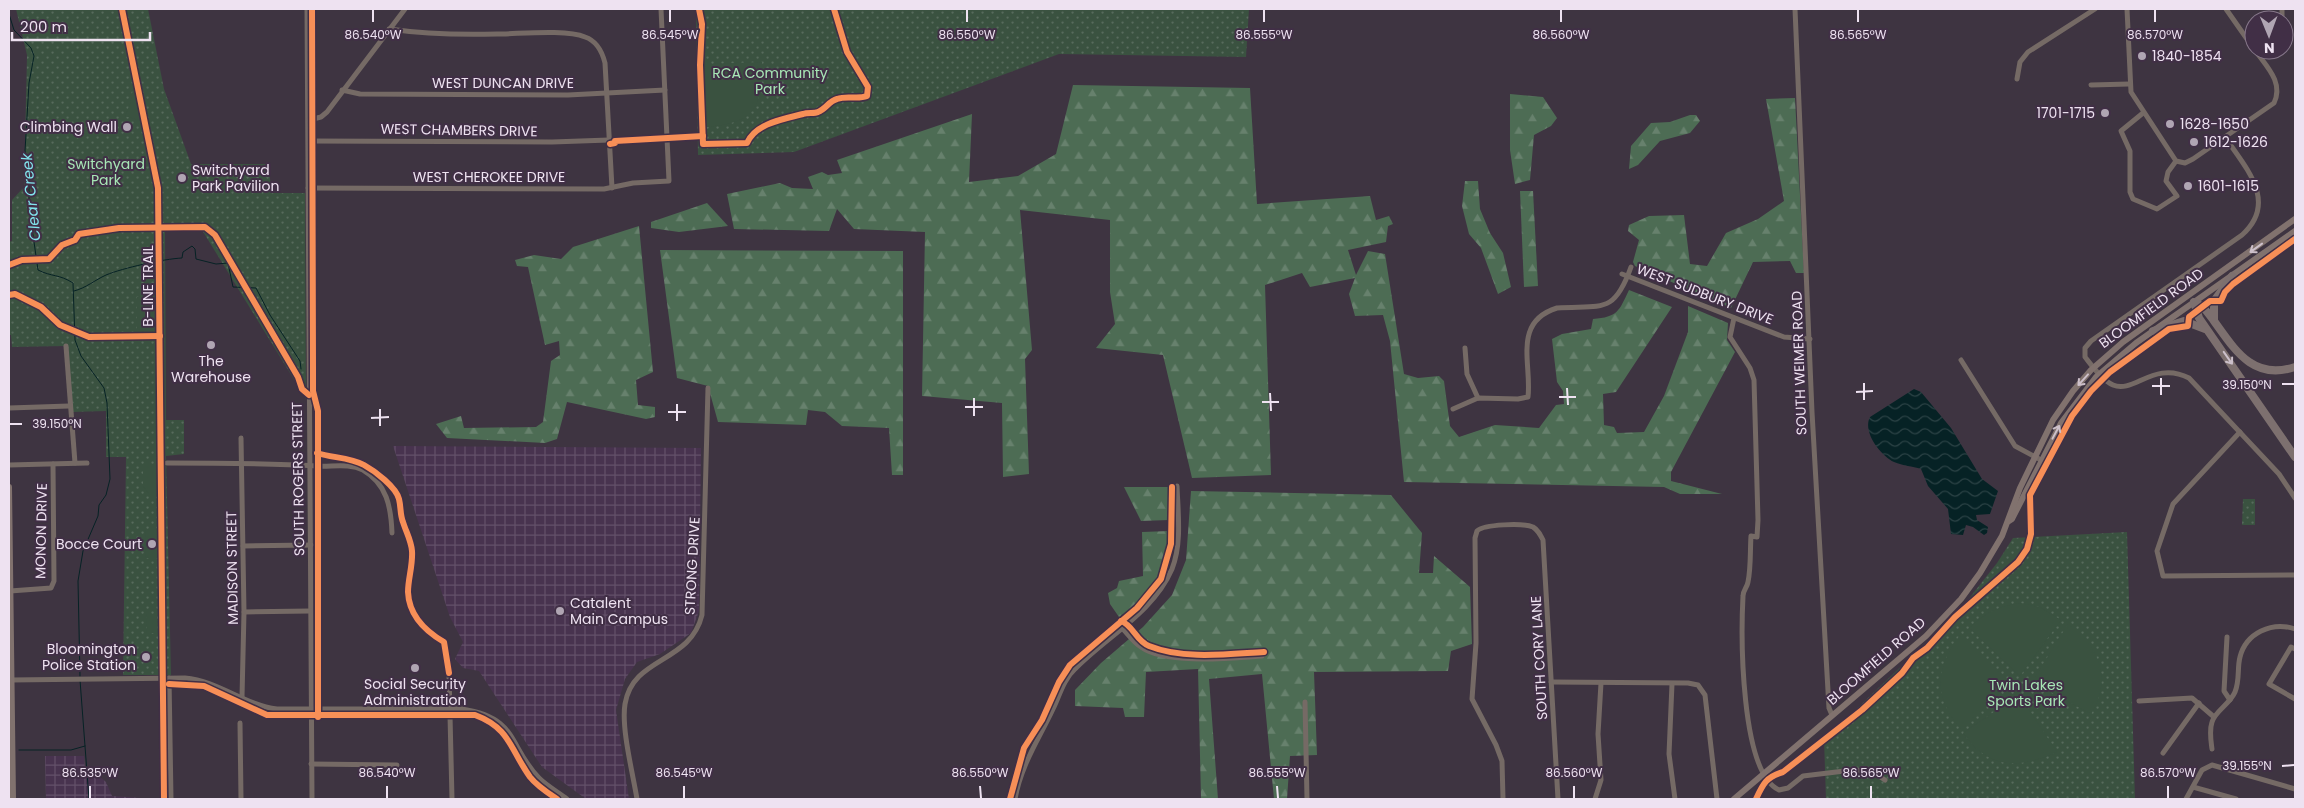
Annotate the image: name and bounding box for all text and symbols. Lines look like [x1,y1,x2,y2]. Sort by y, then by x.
scale bar [12,10,150,42]
north arrow [2244,10,2294,60]
text: 200 m [20,16,67,37]
text: 86.540°W [345,26,402,43]
text: 86.545°W [642,26,699,43]
text: 86.550°W [939,26,996,43]
text: 86.555°W [1236,26,1293,43]
text: 86.560°W [1532,26,1590,43]
text: 86.565°W [1829,26,1887,43]
text: 86.570°W [2127,26,2183,43]
text: N [2264,38,2275,58]
place label: 1840-1854 [2152,46,2222,66]
marker: 1840-1854 [2136,50,2148,62]
park label: RCA Community Park [712,63,828,99]
street label: WEST DUNCAN DRIVE [432,73,574,93]
place label: 1701-1715 [2036,103,2095,123]
marker: 1701-1715 [2099,107,2111,119]
place label: 1628-1650 [2180,114,2249,134]
place label: Climbing Wall [20,117,117,137]
marker: 1628-1650 [2164,118,2176,130]
street label: WEST CHAMBERS DRIVE [380,119,538,141]
marker: Climbing Wall [121,121,133,133]
place label: 1612-1626 [2204,132,2268,152]
marker: 1612-1626 [2188,136,2200,148]
water label: Clear Creek [15,151,46,242]
park label: Switchyard Park [67,154,145,190]
place label: Switchyard Park Pavilion [192,160,279,196]
street label: WEST CHEROKEE DRIVE [413,167,565,187]
marker: Switchyard Park Pavilion [176,172,188,184]
place label: 1601-1615 [2198,176,2259,196]
marker: 1601-1615 [2182,180,2194,192]
one-way arrow [2249,243,2263,253]
street label: B-LINE TRAIL [138,245,158,327]
street label: WEST SUDBURY DRIVE [1634,259,1776,329]
street label: BLOOMFIELD ROAD [2095,263,2207,353]
street label: SOUTH WEIMER ROAD [1786,290,1812,435]
marker: The Warehouse [205,339,217,351]
place label: The Warehouse [171,351,251,387]
one-way arrow [2223,351,2233,365]
one-way arrow [2077,373,2088,386]
text: 39.150°N [2222,376,2272,393]
street label: SOUTH ROGERS STREET [287,401,309,556]
text: 39.150°N [32,415,82,432]
one-way arrow [2052,425,2061,440]
street label: MONON DRIVE [30,483,52,579]
street label: MADISON STREET [221,510,243,625]
street label: STRONG DRIVE [679,516,705,616]
place label: Bocce Court [56,534,142,554]
marker: Bocce Court [146,538,158,550]
place label: Catalent Main Campus [570,593,668,629]
street label: SOUTH CORY LANE [1526,595,1552,721]
marker: Catalent Main Campus [554,605,566,617]
street label: BLOOMFIELD ROAD [1822,612,1930,710]
place label: Bloomington Police Station [42,639,136,675]
marker: Bloomington Police Station [140,651,152,663]
marker: Social Security Administration [409,662,421,674]
place label: Social Security Administration [364,674,466,710]
park label: Twin Lakes Sports Park [1987,675,2066,711]
text: 39.155°N [2222,757,2272,774]
text: 86.535°W [62,764,119,781]
text: 86.540°W [359,764,416,781]
text: 86.545°W [656,764,713,781]
text: 86.550°W [952,764,1009,781]
text: 86.555°W [1249,764,1306,781]
text: 86.560°W [1545,764,1603,781]
text: 86.565°W [1842,764,1900,781]
text: 86.570°W [2140,764,2196,781]

